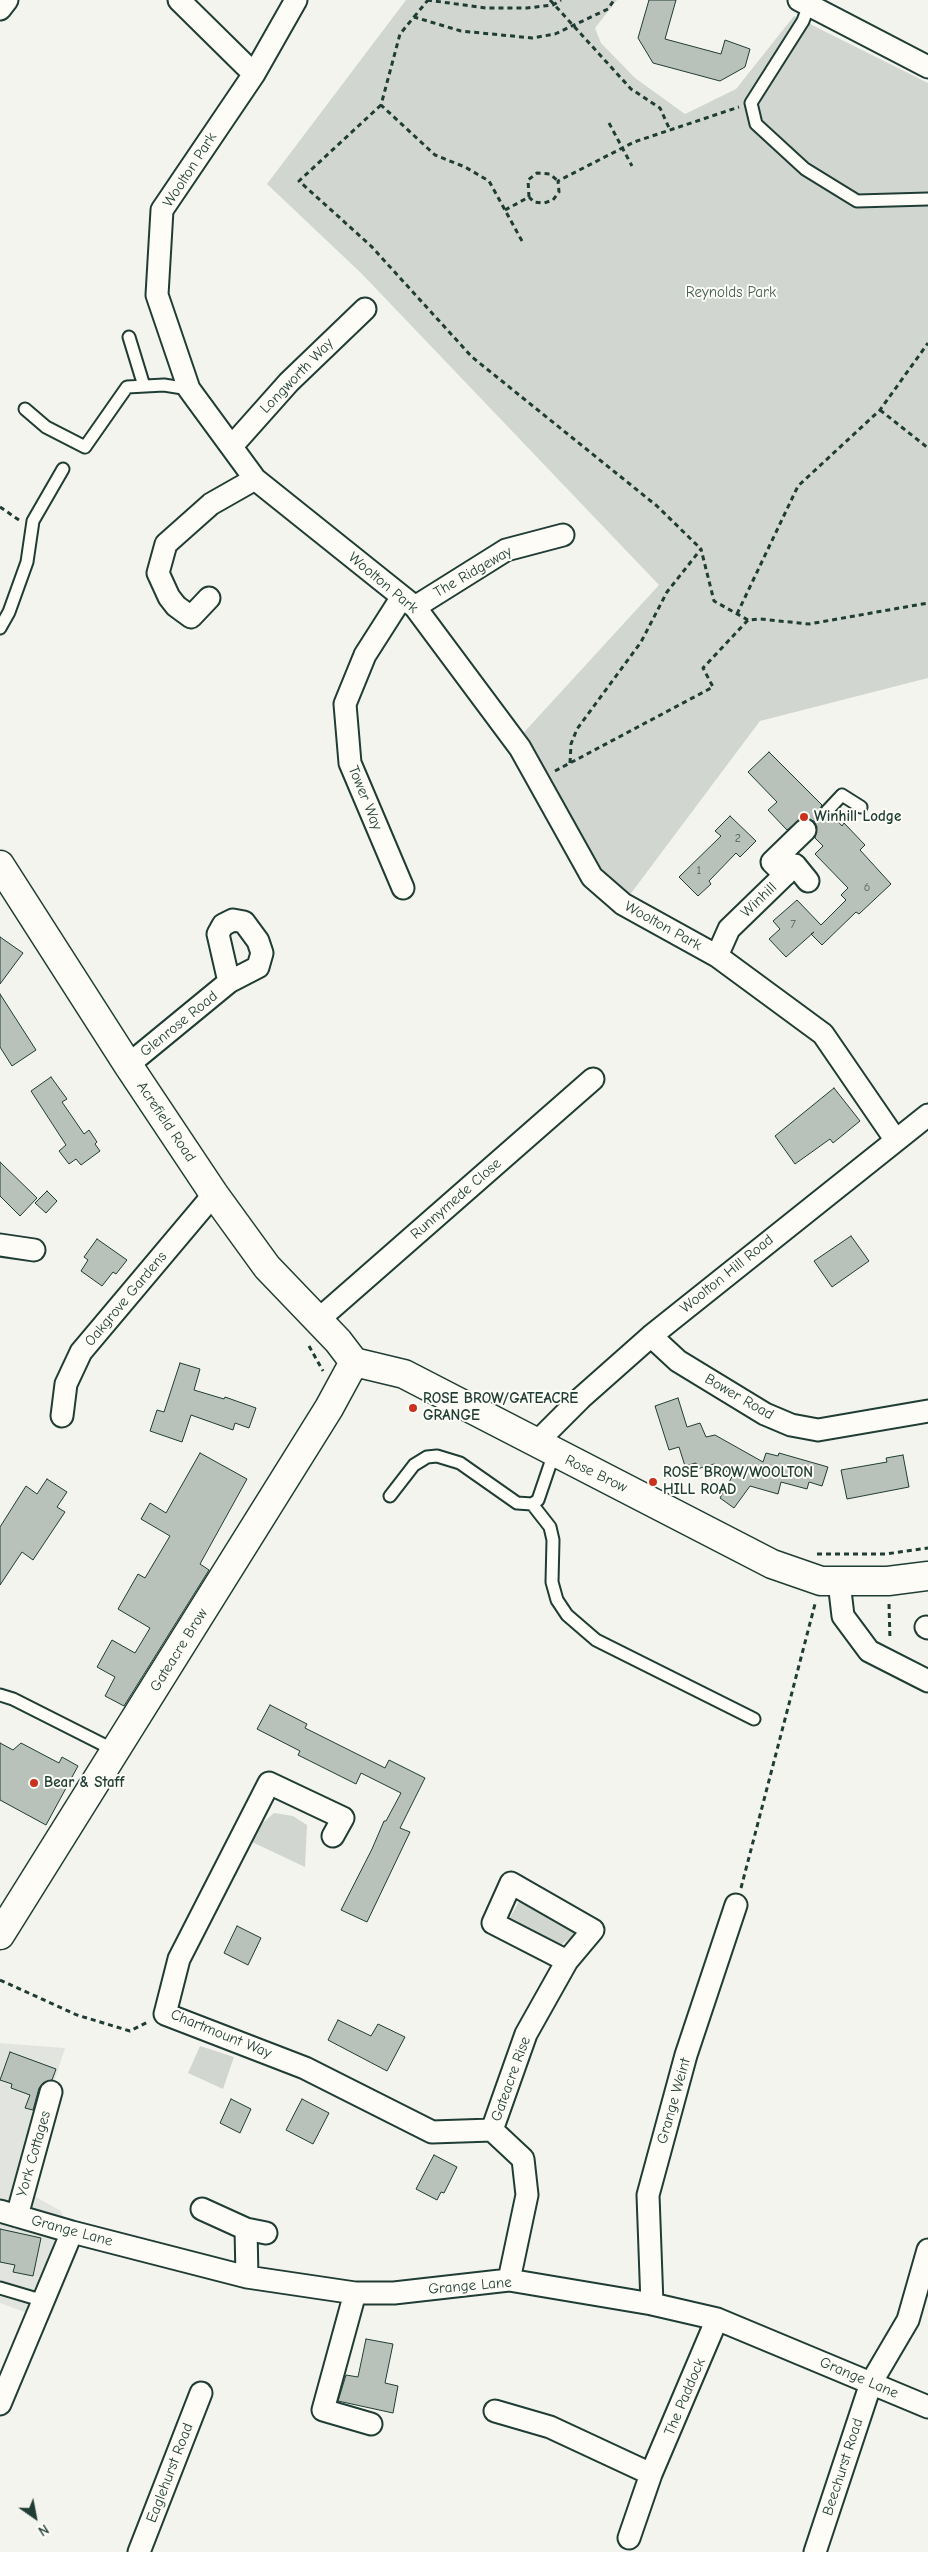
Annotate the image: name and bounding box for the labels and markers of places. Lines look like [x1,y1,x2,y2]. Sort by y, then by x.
place label: Winhill Lodge [814,808,901,826]
marker: Winhill Lodge [798,811,810,823]
place label: ROSE BROW/GATEACRE GRANGE [423,1390,578,1425]
marker: ROSE BROW/GATEACRE GRANGE [407,1402,419,1414]
place label: ROSE BROW/WOOLTON HILL ROAD [663,1464,813,1499]
marker: ROSE BROW/WOOLTON HILL ROAD [647,1476,659,1488]
place label: Bear & Staff [44,1774,124,1792]
marker: Bear & Staff [28,1777,40,1789]

